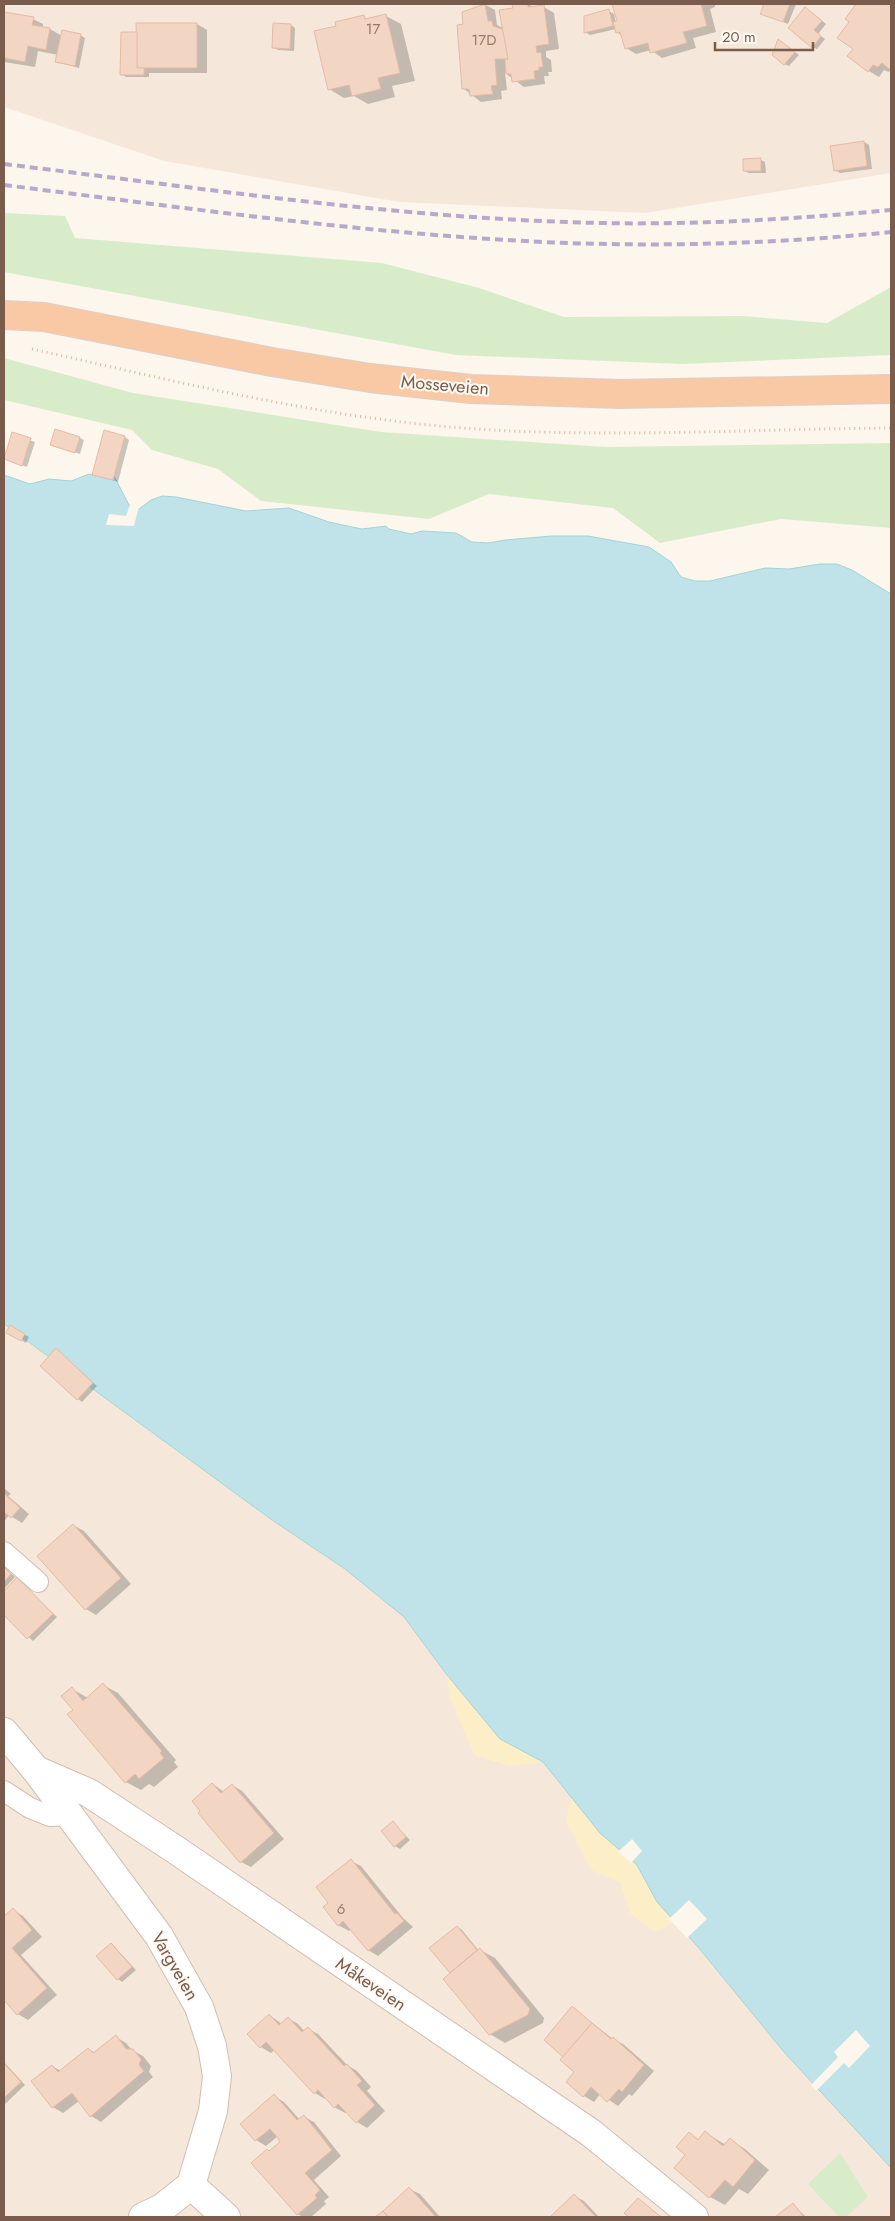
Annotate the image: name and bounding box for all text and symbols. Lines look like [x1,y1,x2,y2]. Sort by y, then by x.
house number: 17 [366,18,380,40]
scale bar [715,20,812,52]
text: 20 m [722,26,756,48]
house number: 17D [472,29,496,51]
street label: Mosseveien [400,368,490,402]
house number: 6 [337,1898,345,1920]
street label: Vargveien [145,1927,205,2005]
street label: Måkeveien [330,1951,412,2017]

